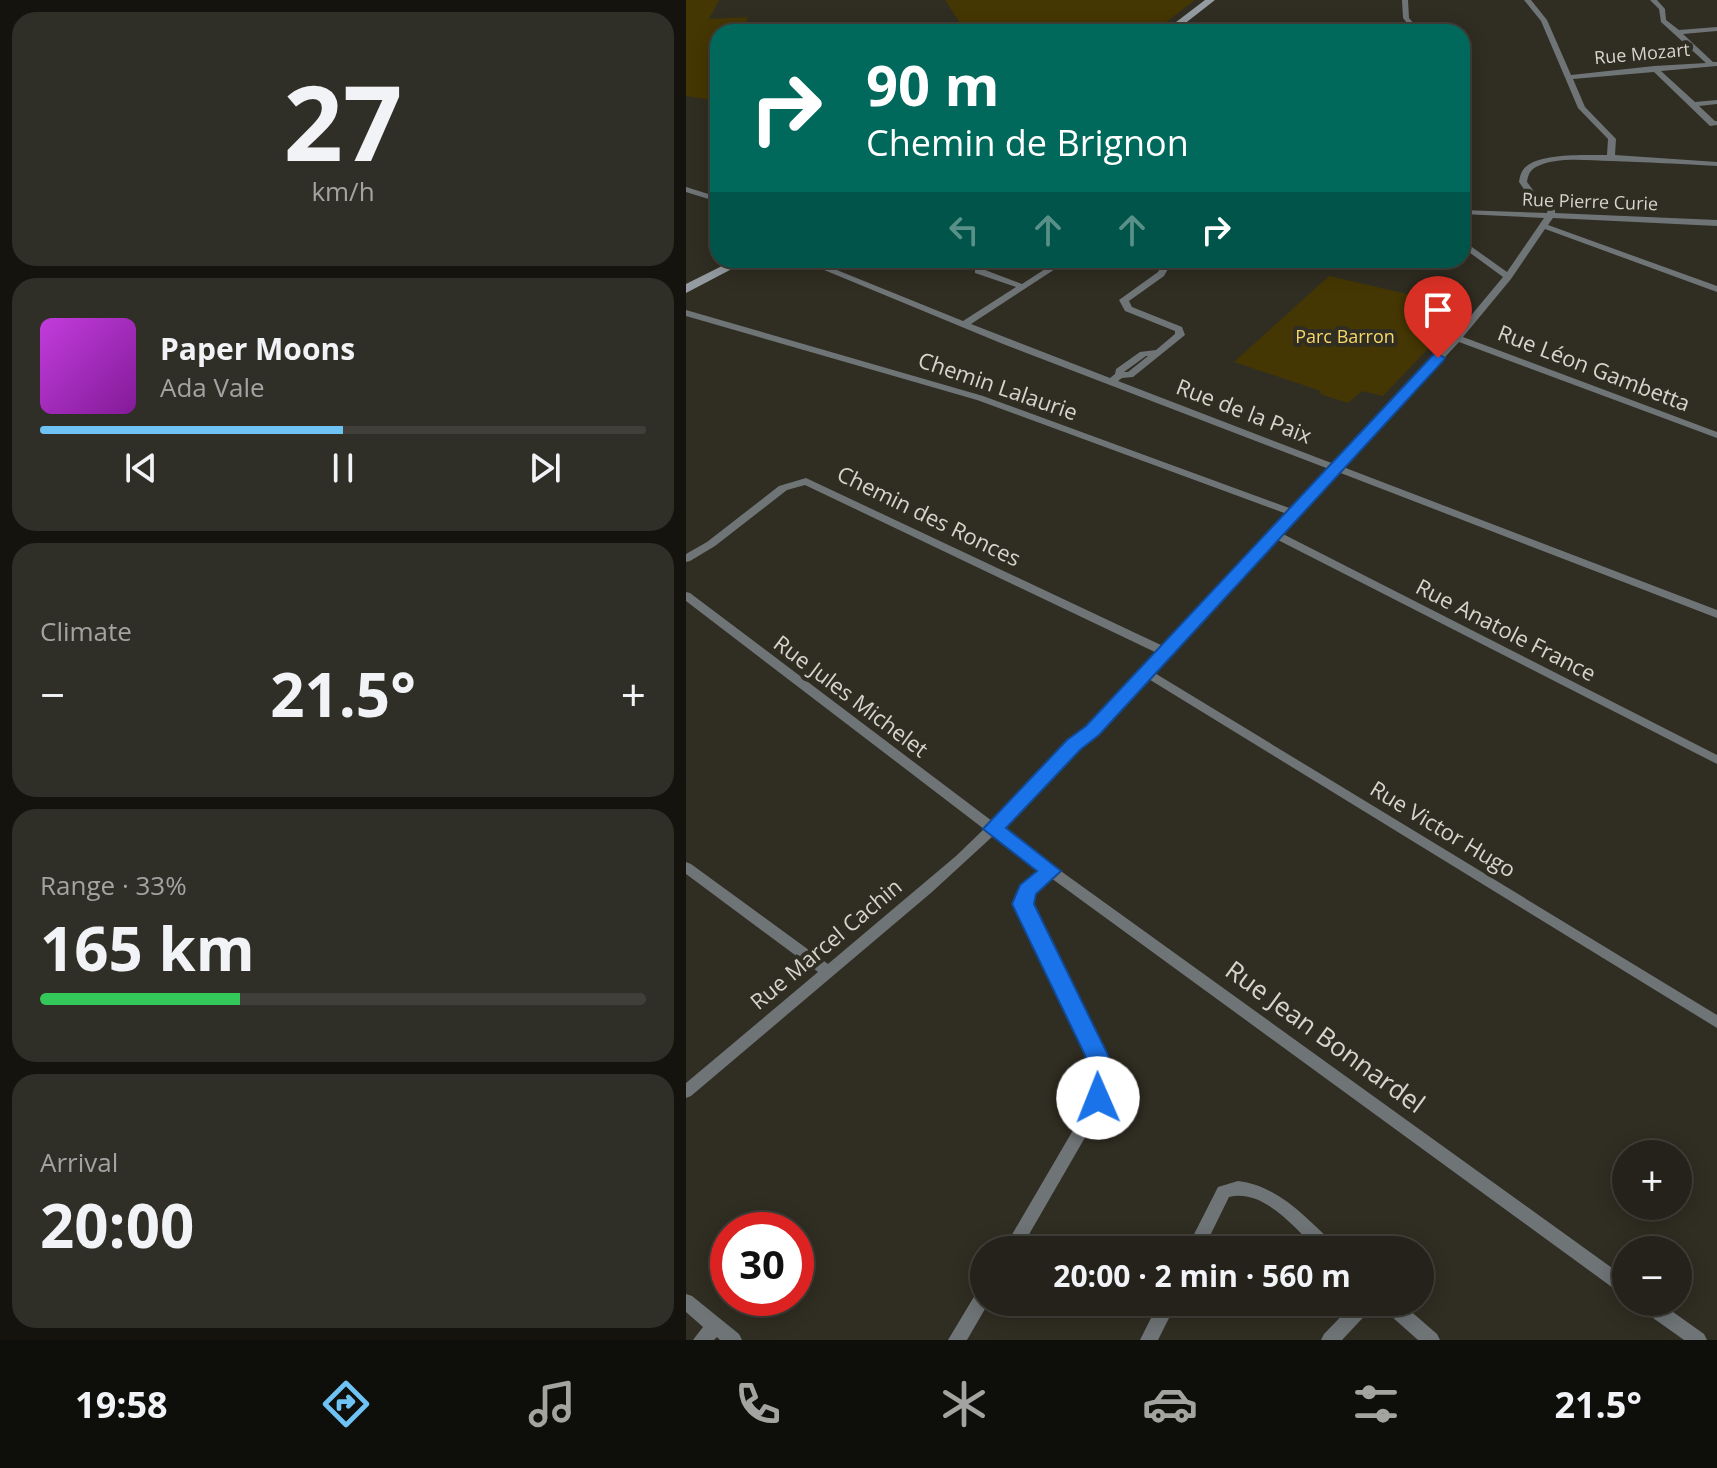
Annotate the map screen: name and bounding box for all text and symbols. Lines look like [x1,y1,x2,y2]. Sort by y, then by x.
street label: Rue Mozart [1593,37,1691,69]
text: 90 m [866,46,1000,122]
text: 27 [284,50,402,191]
icon: right [734,56,838,160]
text: Chemin de Brignon [866,118,1189,167]
text: km/h [311,173,375,209]
street label: Rue Pierre Curie [1522,187,1659,215]
icon: left [942,208,986,252]
icon: ahead [1026,208,1070,252]
icon: ahead [1110,208,1154,252]
icon: right [1194,208,1238,252]
pin [1404,276,1472,358]
icon: arrive [1416,288,1460,332]
street label: Rue Léon Gambetta [1494,317,1695,418]
park label: Parc Barron [1295,324,1395,348]
text: Paper Moons [160,328,355,369]
street label: Chemin Lalaurie [915,344,1082,426]
text: Ada Vale [160,369,265,405]
street label: Rue de la Paix [1172,370,1317,450]
icon: previous [119,446,163,490]
icon: pause [321,446,365,490]
icon: next [523,446,567,490]
street label: Chemin des Ronces [833,458,1026,573]
street label: Rue Anatole France [1411,571,1602,688]
text: Climate [40,613,132,649]
street label: Rue Jules Michelet [768,627,935,763]
text: 21.5° [270,653,416,735]
text: − [40,664,65,724]
text: + [621,664,646,724]
street label: Rue Victor Hugo [1365,773,1522,883]
text: Range · 33% [40,867,187,903]
street label: Rue Marcel Cachin [743,871,908,1016]
text: 165 km [40,907,255,989]
street label: Rue Jean Bonnardel [1219,952,1433,1121]
position arrow [1056,1056,1140,1140]
map controls [1612,1140,1692,1316]
button: + [1612,1140,1692,1220]
text: Arrival [40,1144,118,1180]
text: 20:00 [40,1184,194,1266]
speed limit sign: 30 [710,1212,814,1316]
button: − [1612,1236,1692,1316]
text: 20:00 · 2 min · 560 m [1053,1255,1351,1296]
icon: directions [318,1376,374,1432]
icon: music [524,1376,580,1432]
icon: phone [730,1376,786,1432]
icon: climate [936,1376,992,1432]
icon: car [1142,1376,1198,1432]
icon: filters [1348,1376,1404,1432]
text: 19:58 [75,1380,168,1429]
text: 21.5° [1554,1380,1642,1429]

